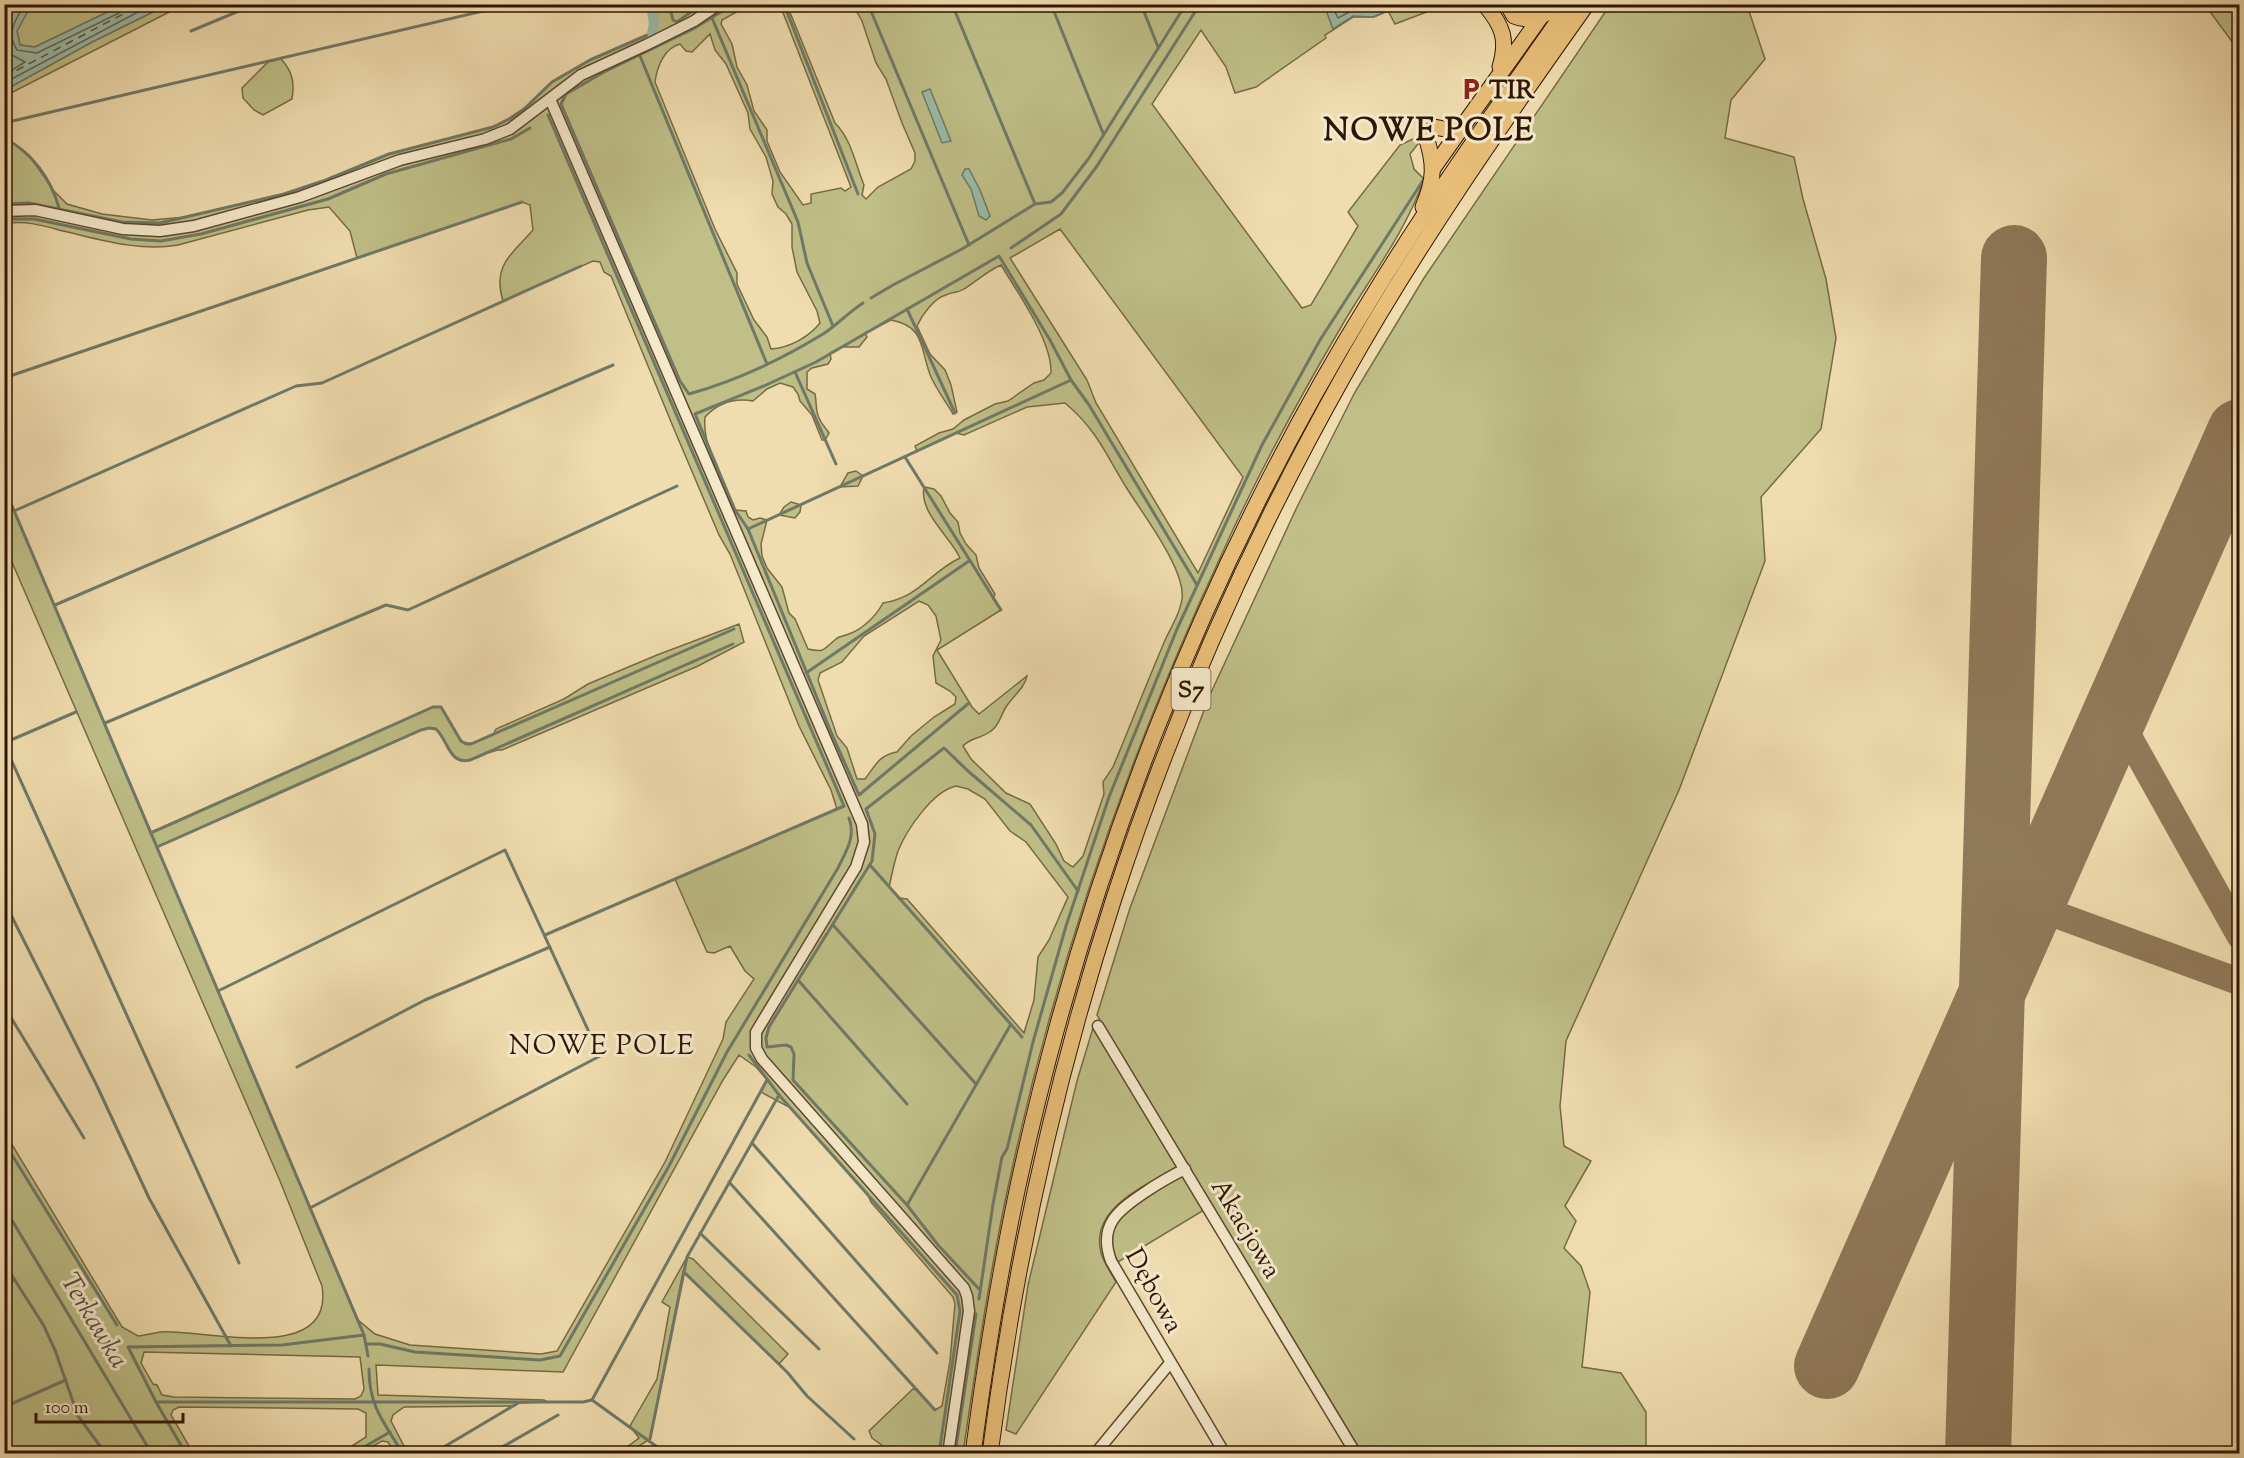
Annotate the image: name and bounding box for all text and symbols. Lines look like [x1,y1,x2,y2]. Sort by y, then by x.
place label: TIR [1489,73,1535,110]
parking icon: TIR [1458,76,1484,102]
district label: NOWE POLE [1323,109,1535,155]
road number: S7 [1172,668,1210,710]
district label: NOWE POLE [509,1027,695,1067]
street label: Akacjowa [1201,1172,1289,1286]
street label: Dębowa [1114,1242,1191,1340]
water label: Terkawka [49,1266,137,1376]
scale bar [36,1386,183,1424]
text: 100 m [45,1396,89,1422]

